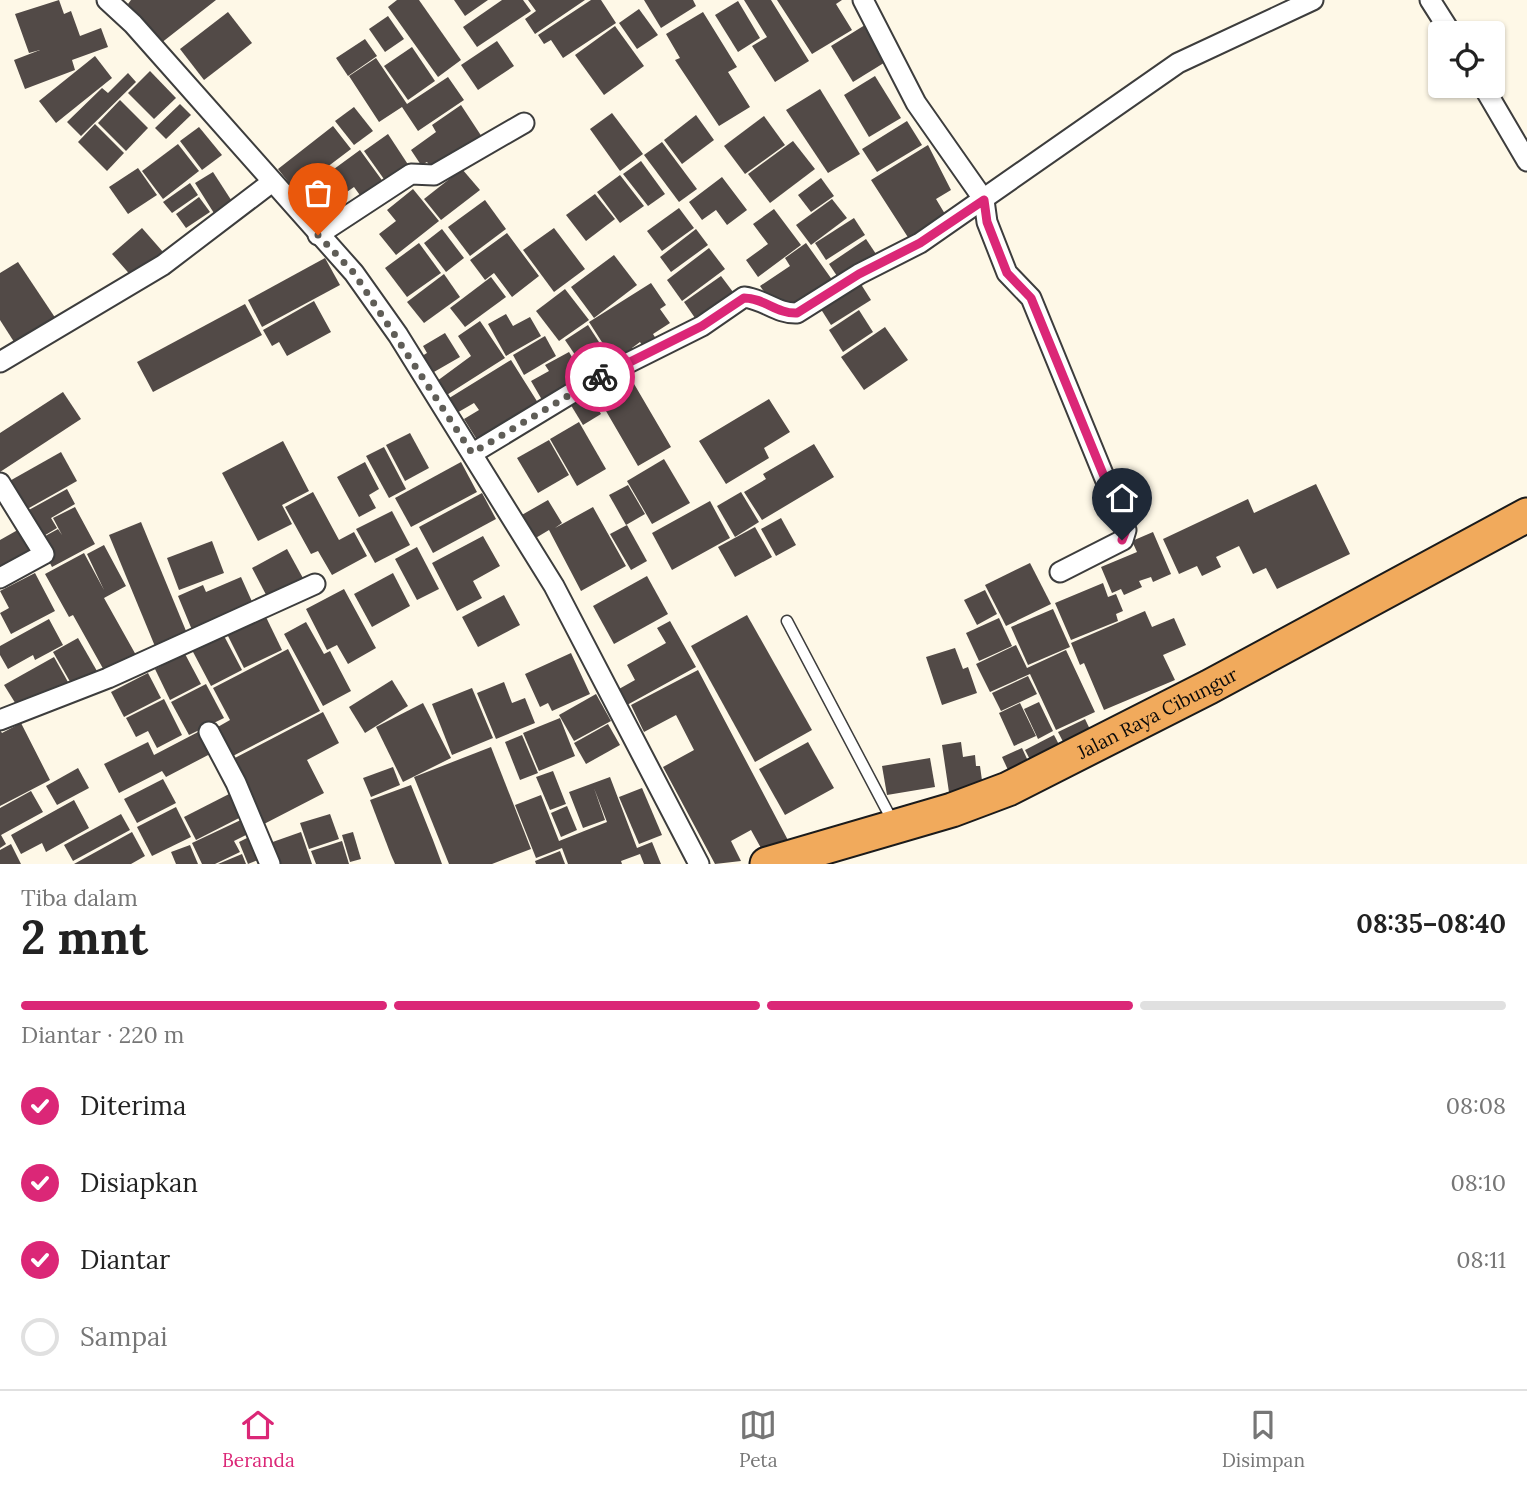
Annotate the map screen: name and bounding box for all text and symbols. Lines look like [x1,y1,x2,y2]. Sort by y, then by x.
map controls [1428,21,1505,98]
button: locate [1428,21,1505,98]
pin [288,163,348,235]
icon: bag [299,174,337,212]
courier [565,342,635,412]
icon: bike [581,358,619,396]
pin [1092,468,1152,540]
icon: home [1103,479,1141,517]
street label: Jalan Raya Cibungur [1072,661,1242,764]
text: Tiba dalam [21,883,138,912]
text: 08:35–08:40 [1356,907,1506,940]
text: 2 mnt [21,908,148,967]
text: Diantar · 220 m [21,1020,184,1049]
icon: check [21,1087,59,1125]
text: Diterima [80,1089,186,1122]
text: 08:08 [1446,1091,1506,1120]
icon: check [21,1164,59,1202]
text: Disiapkan [80,1166,198,1199]
text: 08:10 [1450,1168,1506,1197]
icon: check [21,1241,59,1279]
text: Diantar [80,1243,170,1276]
text: 08:11 [1456,1245,1506,1274]
text: Sampai [80,1320,168,1353]
tab: Beranda [222,1406,295,1472]
tab: Peta [739,1406,778,1472]
tab: Disimpan [1222,1406,1305,1472]

